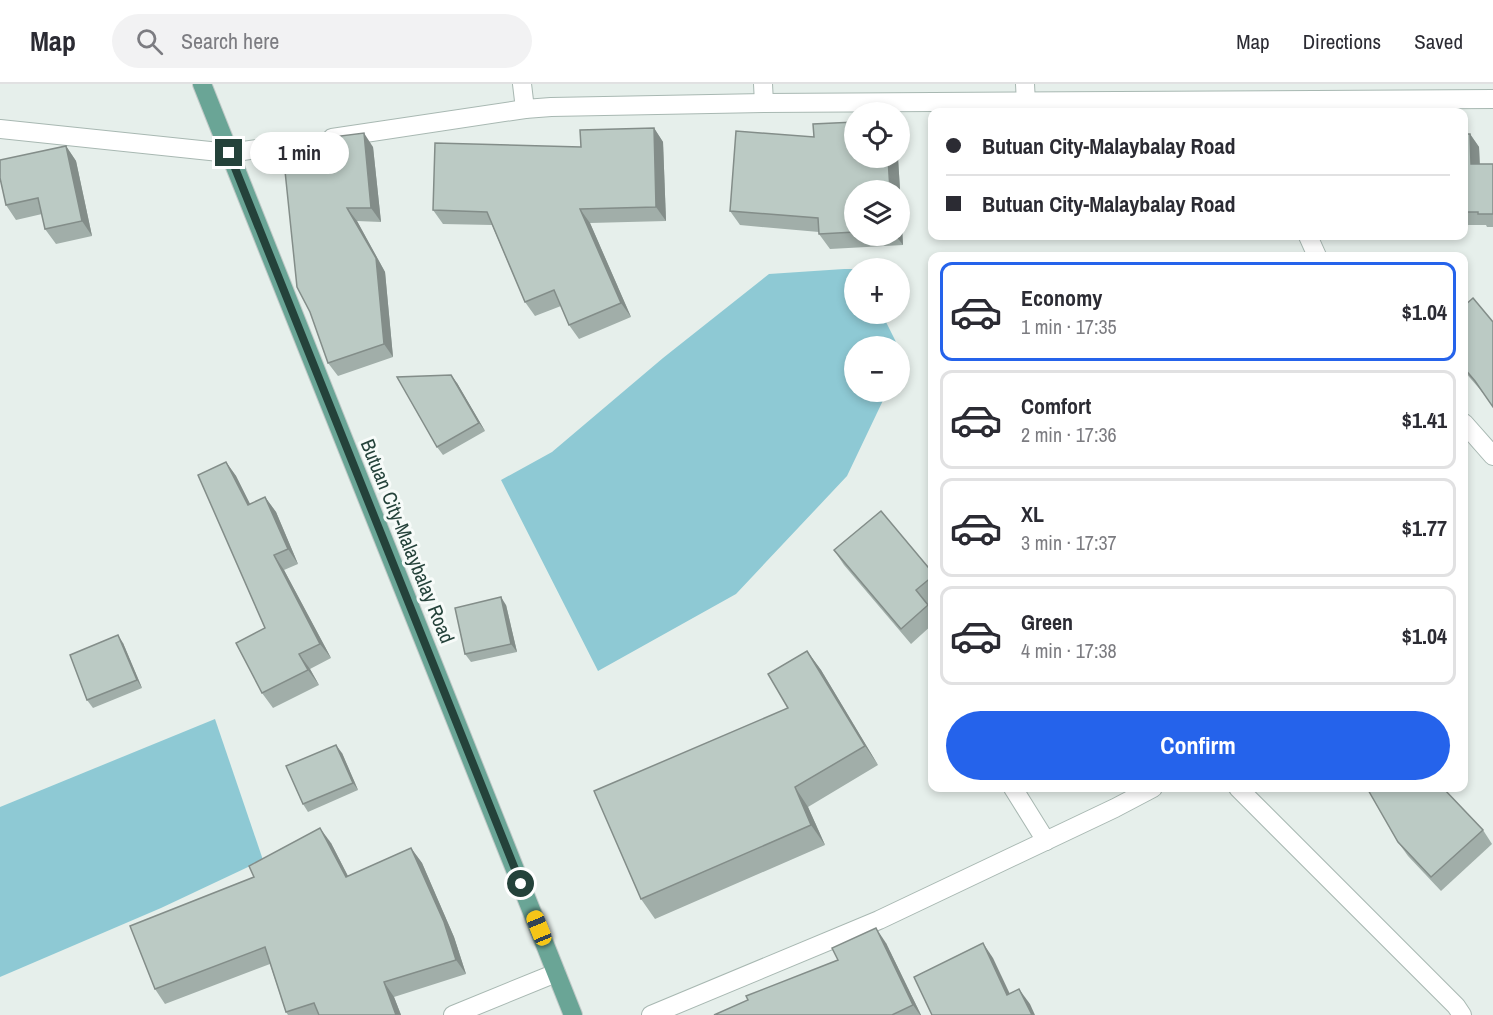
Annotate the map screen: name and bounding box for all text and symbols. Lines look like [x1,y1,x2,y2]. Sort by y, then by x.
search box [112,14,532,68]
text: Map [30,22,76,60]
icon: search [133,25,166,58]
text: Search here [181,26,279,56]
text: Map [1236,27,1270,56]
text: Directions [1303,27,1381,56]
text: Saved [1414,27,1463,56]
map controls [844,102,910,402]
button: locate [844,102,910,168]
text: Butuan City-Malaybalay Road [982,131,1236,161]
callout: 1 min [250,132,349,174]
route end [215,139,242,166]
text: 1 min [278,139,321,166]
button: layers [844,180,910,246]
text: Butuan City-Malaybalay Road [982,189,1236,219]
button: + [844,258,910,324]
text: Economy [1021,283,1102,313]
icon: car [949,285,1003,339]
text: $1.04 [1402,297,1447,327]
text: 1 min · 17:35 [1021,313,1117,340]
button: − [844,336,910,402]
text: Comfort [1021,391,1091,421]
icon: car [949,393,1003,447]
text: $1.41 [1402,405,1447,435]
text: 2 min · 17:36 [1021,421,1117,448]
street label: Butuan City-Malaybalay Road [355,435,461,647]
text: XL [1021,499,1044,529]
icon: car [949,501,1003,555]
text: $1.77 [1402,513,1447,543]
text: 3 min · 17:37 [1021,529,1117,556]
text: Green [1021,607,1073,637]
icon: car [949,609,1003,663]
text: $1.04 [1402,621,1447,651]
text: 4 min · 17:38 [1021,637,1117,664]
button: Confirm [946,711,1450,780]
route start [507,870,534,897]
car [524,908,554,948]

